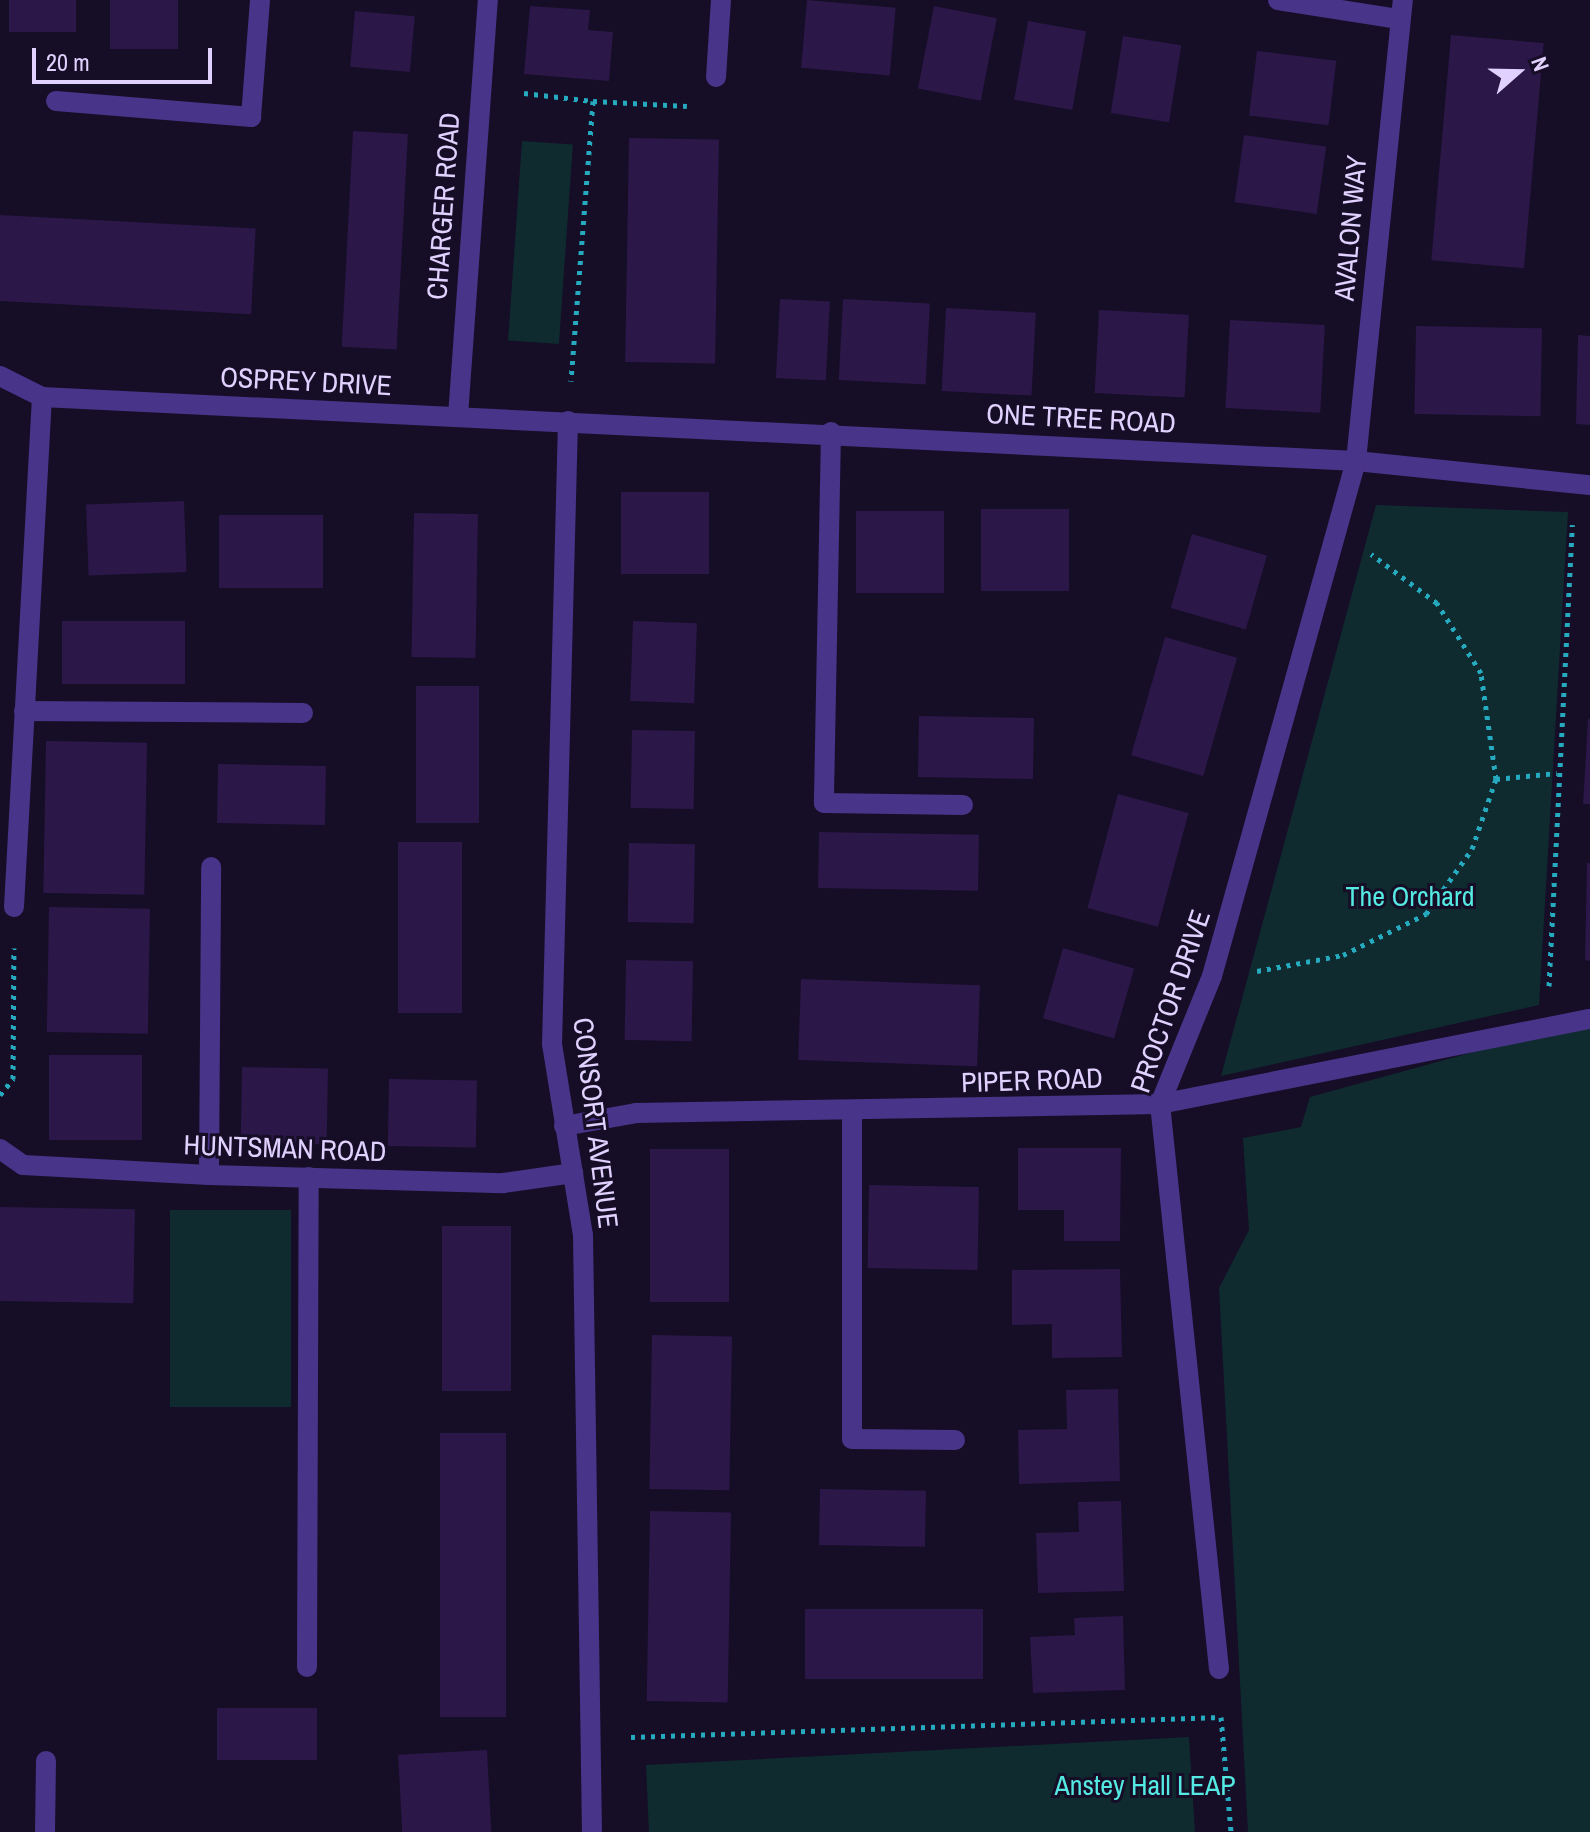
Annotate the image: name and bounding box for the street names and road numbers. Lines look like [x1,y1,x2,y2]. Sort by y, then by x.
street label: CHARGER ROAD [420,111,466,301]
street label: AVALON WAY [1327,154,1373,302]
street label: OSPREY DRIVE [219,360,393,402]
street label: ONE TREE ROAD [985,396,1177,440]
street label: PROCTOR DRIVE [1123,905,1217,1097]
street label: CONSORT AVENUE [566,1015,626,1231]
street label: PIPER ROAD [961,1061,1103,1099]
street label: HUNTSMAN ROAD [183,1128,387,1168]

